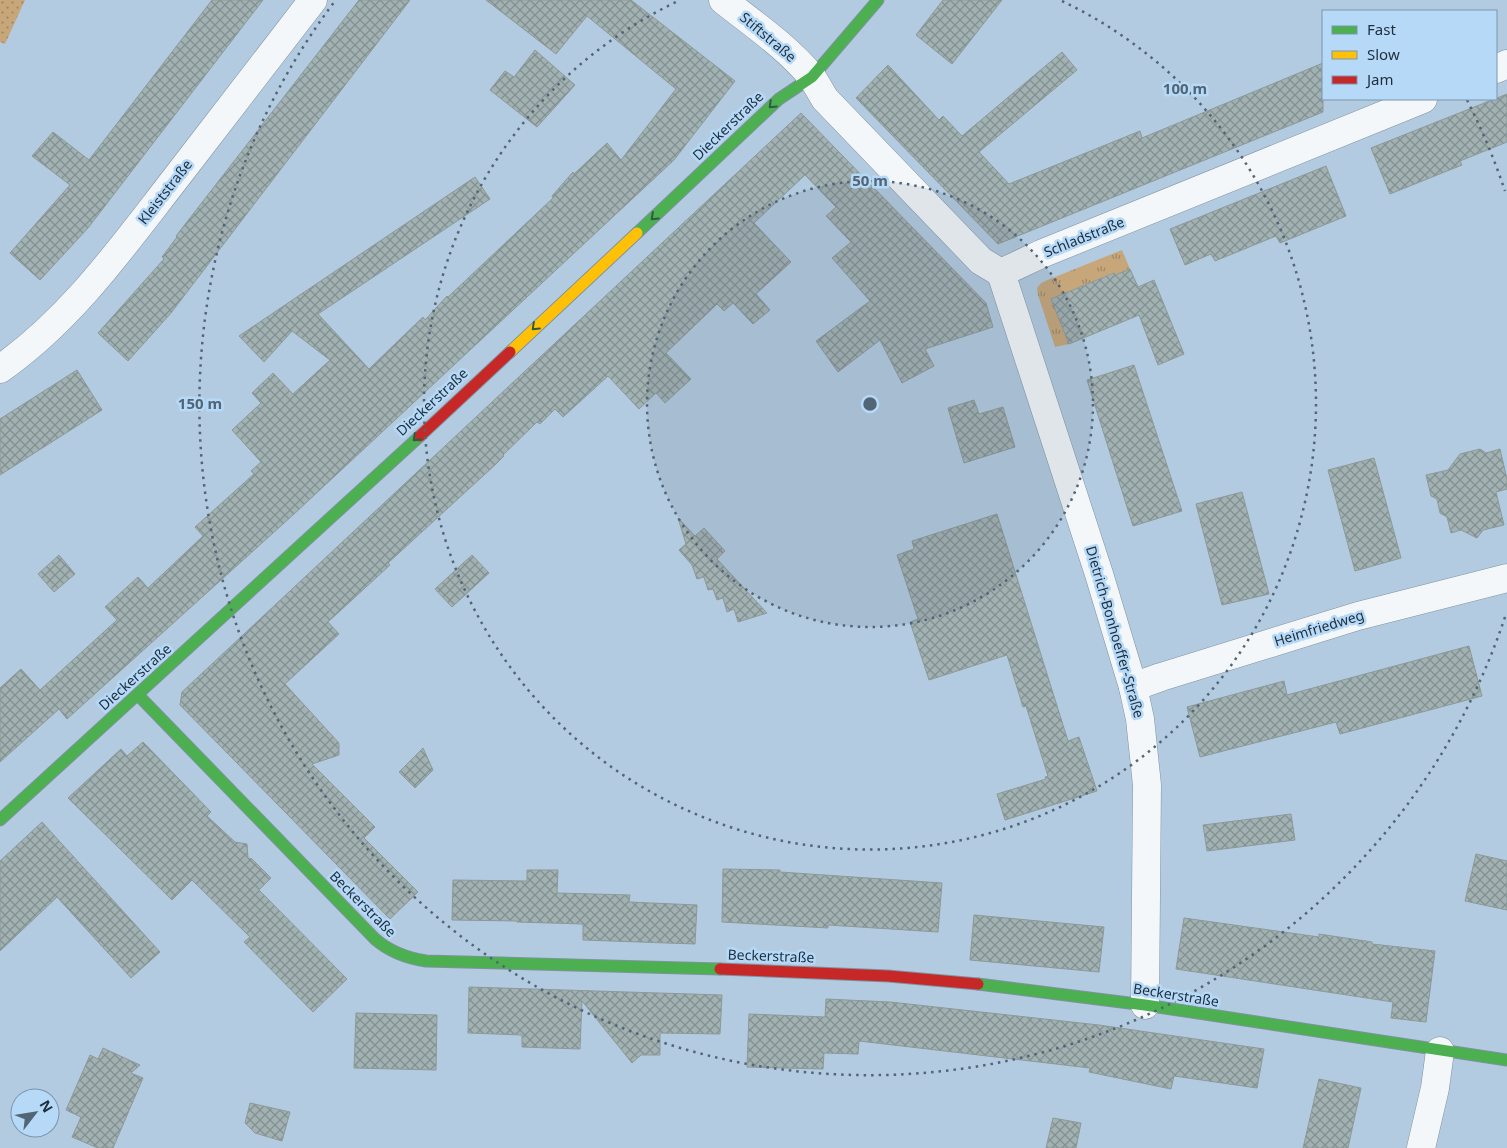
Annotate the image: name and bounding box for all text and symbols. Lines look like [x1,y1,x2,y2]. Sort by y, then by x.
street label: Stiftstraße [736,7,801,66]
legend [1322,10,1497,100]
text: Fast [1367,19,1396,39]
text: Slow [1367,44,1400,64]
text: Jam [1365,69,1394,89]
text: 100 m [1163,78,1207,98]
street label: Dieckerstraße [688,87,767,164]
one-way arrow [769,99,778,108]
street label: Kleiststraße [133,155,196,228]
text: 50 m [852,170,888,190]
one-way arrow [650,211,659,220]
street label: Schladstraße [1041,212,1127,261]
one-way arrow [531,321,540,330]
street label: Dieckerstraße [392,363,472,440]
text: 150 m [178,393,222,413]
centre of rings [861,395,879,413]
one-way arrow [412,432,421,441]
street label: Dietrich-Bonhoeffer-Straße [1082,544,1149,720]
street label: Heimfriedweg [1272,605,1366,650]
street label: Dieckerstraße [94,639,175,714]
street label: Beckerstraße [326,866,401,941]
street label: Beckerstraße [727,944,815,967]
street label: Beckerstraße [1132,978,1220,1011]
north arrow [10,1088,60,1138]
text: N [35,1096,58,1116]

